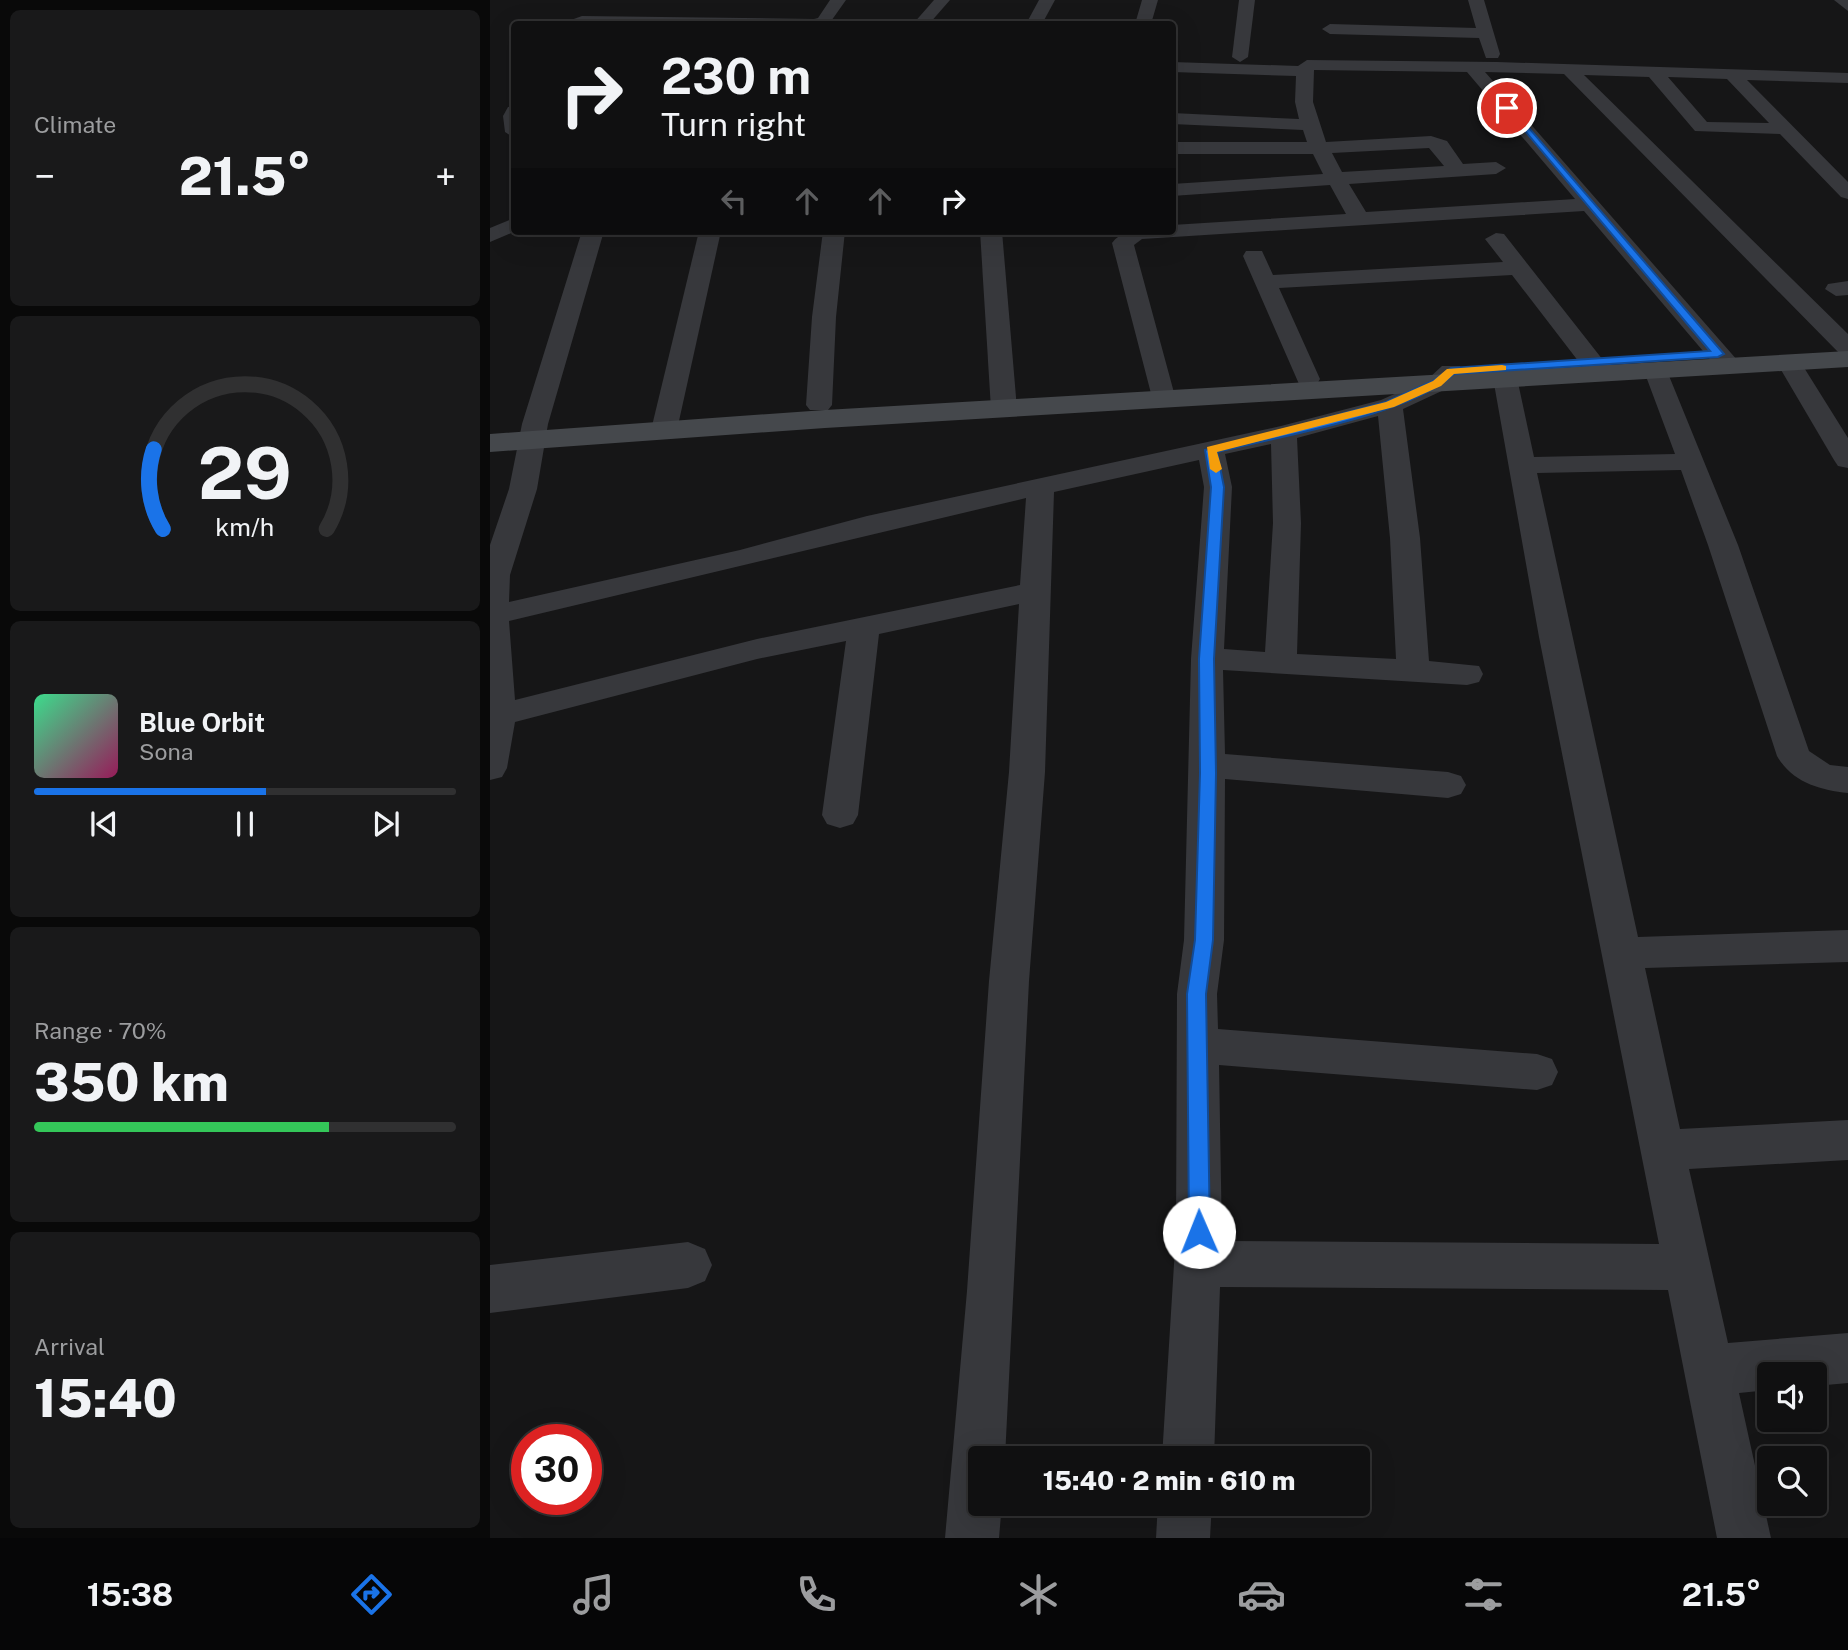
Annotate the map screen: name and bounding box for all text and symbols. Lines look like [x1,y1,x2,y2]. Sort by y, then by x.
text: 230 m [661,47,811,105]
icon: right [546,49,637,140]
pin [1477,78,1537,138]
icon: arrive [1488,89,1526,127]
text: Turn right [661,106,806,143]
text: Climate [34,111,116,138]
text: 21.5° [179,146,311,207]
text: − [34,154,55,199]
text: + [435,154,456,199]
icon: left [715,182,753,220]
icon: ahead [788,182,826,220]
icon: ahead [861,182,899,220]
icon: right [934,182,972,220]
text: 29 [198,431,292,516]
text: km/h [216,512,274,542]
text: Blue Orbit [139,707,265,738]
text: Sona [139,738,193,765]
icon: previous [85,805,123,843]
icon: pause [226,805,264,843]
icon: next [367,805,405,843]
text: Range · 70% [34,1017,167,1044]
text: 350 km [34,1052,229,1113]
position arrow [1162,1195,1236,1269]
text: Arrival [34,1333,105,1360]
map controls [1757,1362,1827,1516]
button: sound [1757,1362,1827,1432]
text: 15:40 [34,1368,177,1429]
speed limit sign: 30 [511,1424,602,1515]
button: search [1757,1446,1827,1516]
text: 15:40 · 2 min · 610 m [1043,1465,1295,1496]
icon: directions [347,1570,396,1619]
icon: music [569,1570,618,1619]
icon: phone [792,1570,841,1619]
icon: climate [1014,1570,1063,1619]
icon: car [1237,1570,1286,1619]
icon: filters [1459,1570,1508,1619]
text: 15:38 [87,1576,173,1613]
text: 21.5° [1682,1576,1761,1613]

